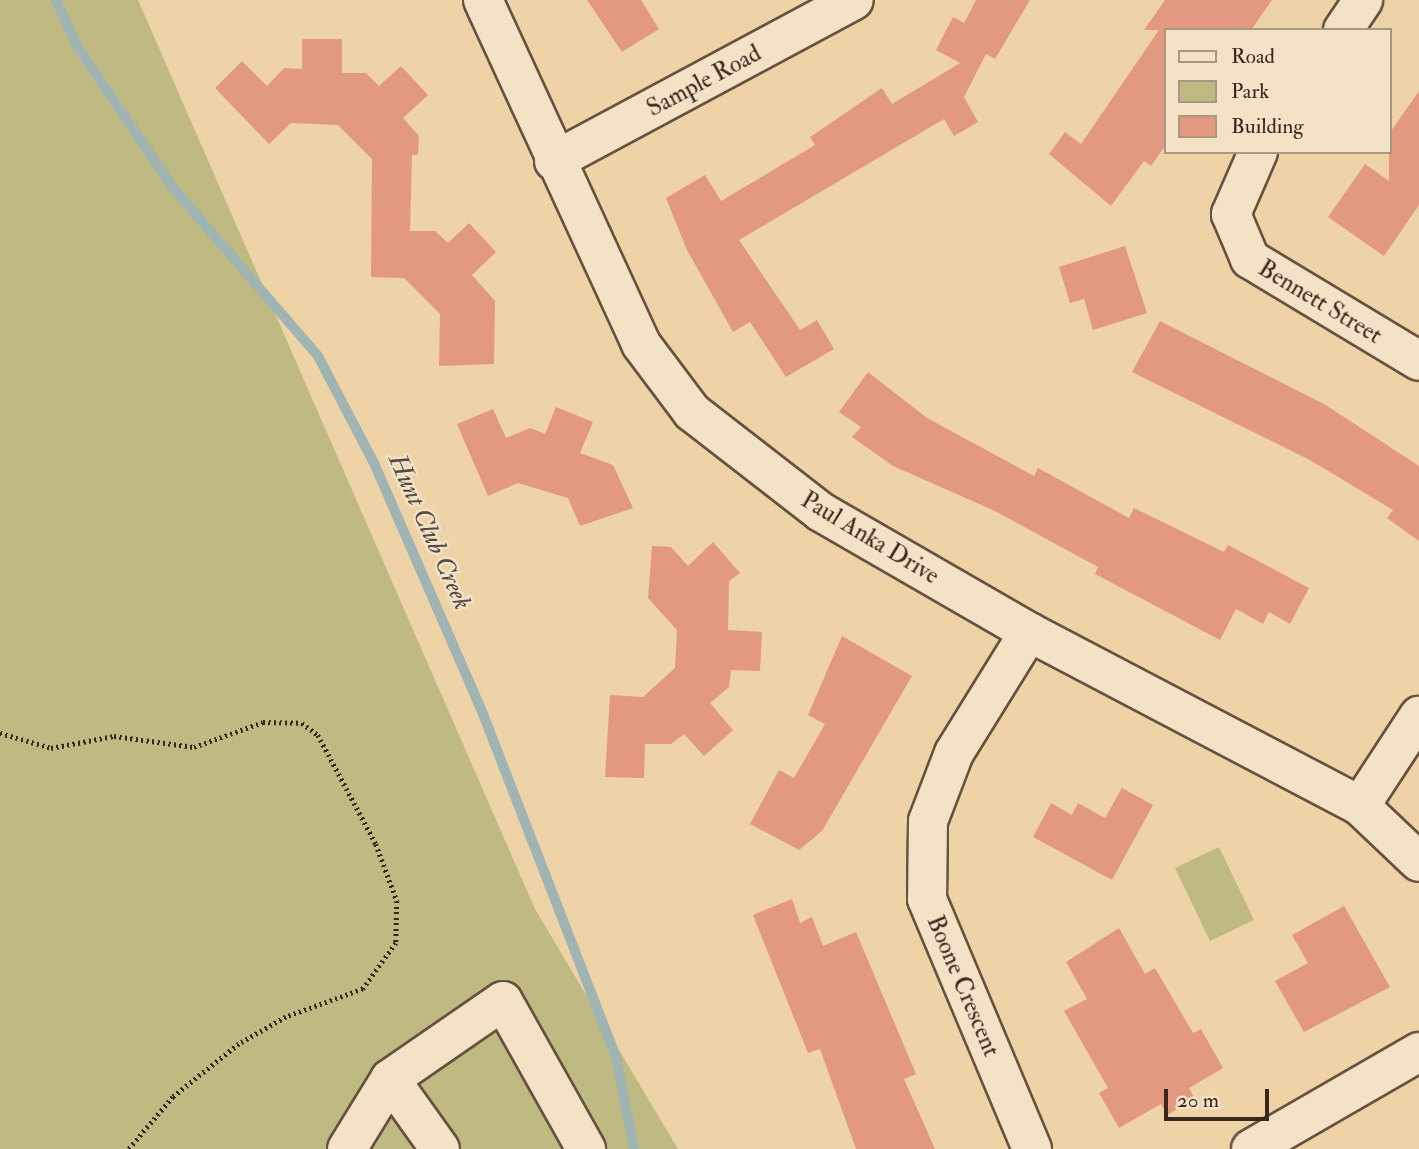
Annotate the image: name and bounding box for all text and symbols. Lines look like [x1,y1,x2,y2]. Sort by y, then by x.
legend [1164,28,1391,154]
street label: Sample Road [642,39,766,123]
text: Road [1231,43,1275,70]
text: Park [1231,78,1269,105]
text: Building [1231,113,1304,140]
street label: Bennett Street [1253,254,1387,350]
water label: Hunt Club Creek [381,449,477,615]
street label: Paul Anka Drive [796,486,944,590]
street label: Boone Crescent [920,911,1006,1061]
scale bar [1167,1076,1272,1120]
text: 20 m [1177,1087,1219,1114]

